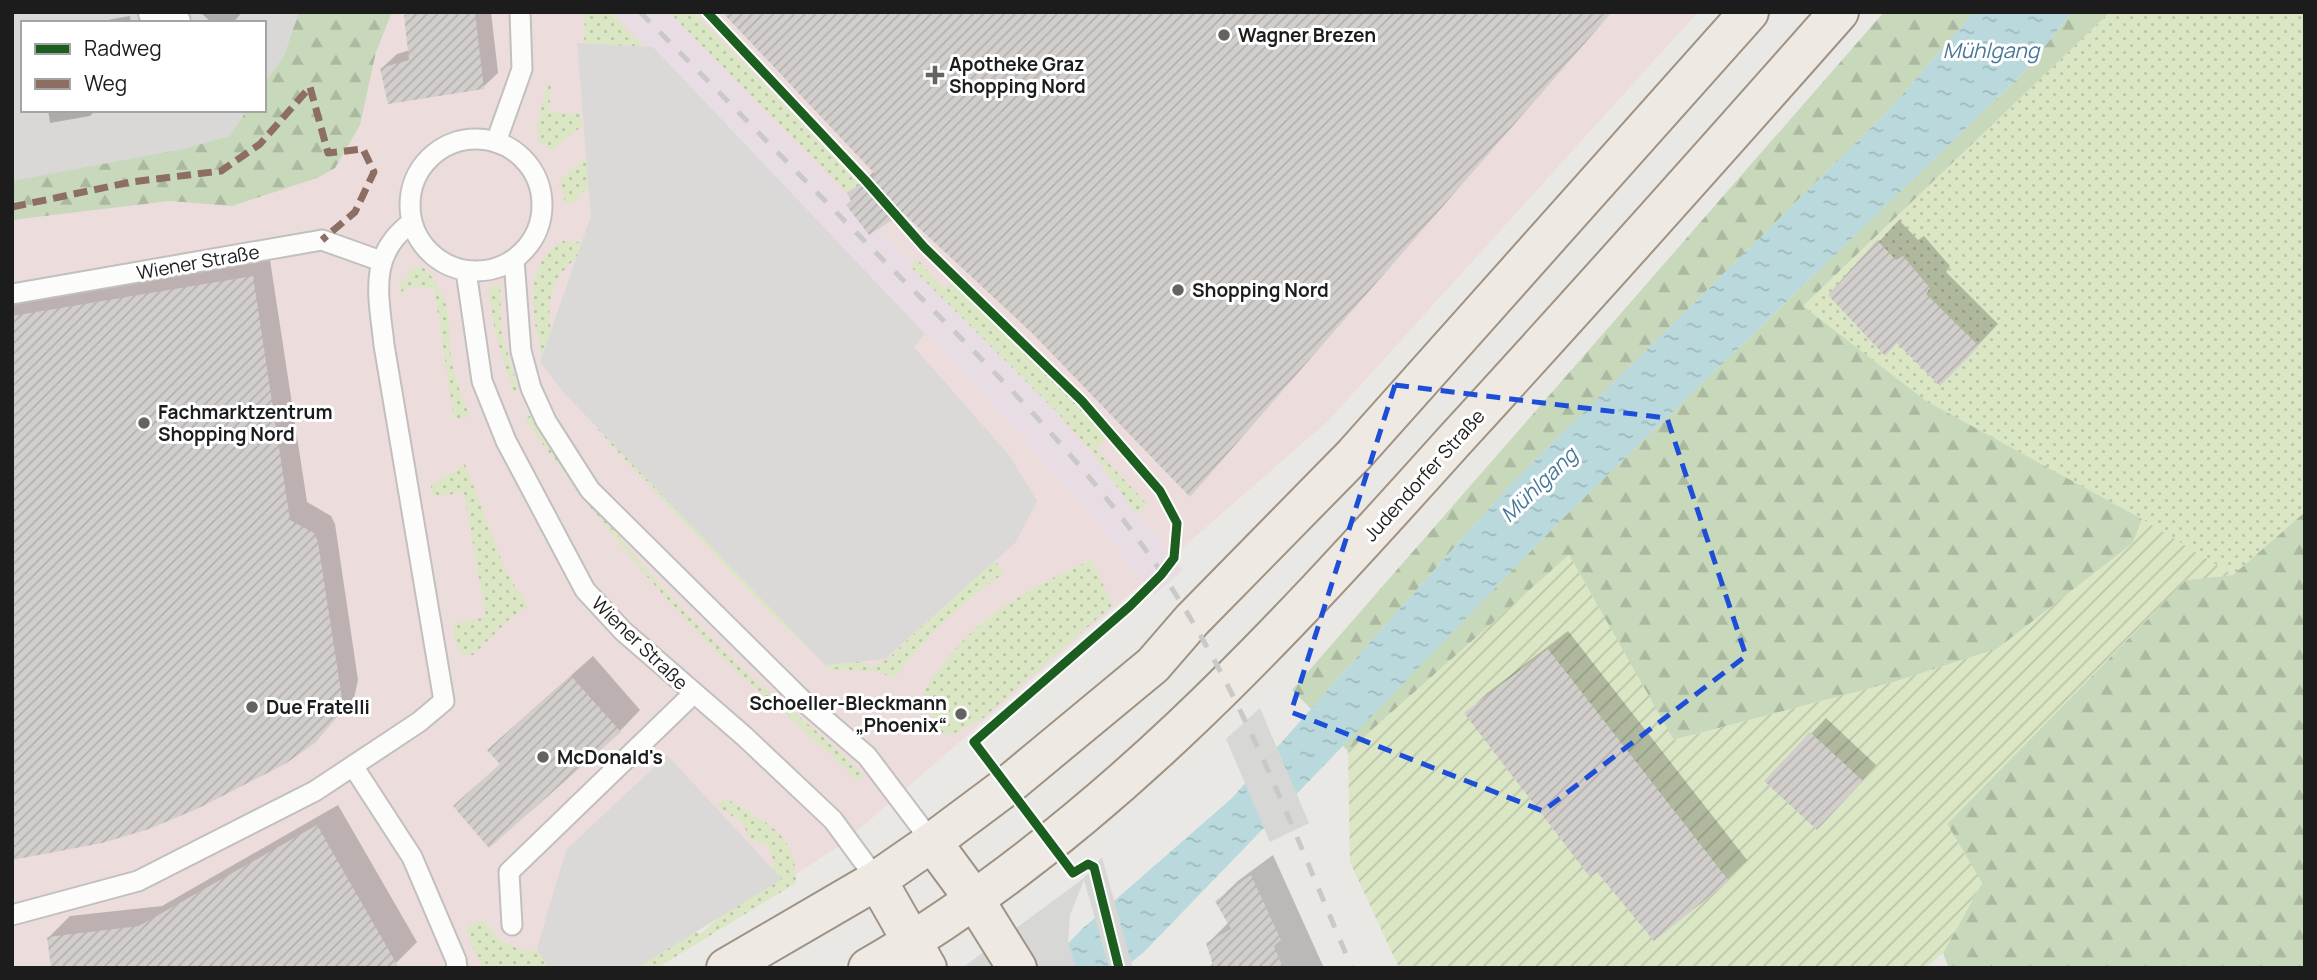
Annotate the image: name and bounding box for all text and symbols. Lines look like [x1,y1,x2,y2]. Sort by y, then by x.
legend [21,21,266,112]
place label: Wagner Brezen [1238,22,1376,48]
marker: Wagner Brezen [1216,27,1232,43]
text: Radweg [84,34,162,62]
water label: Mühlgang [1943,36,2041,64]
place label: Apotheke Graz Shopping Nord [949,51,1086,99]
marker: Apotheke Graz Shopping Nord [927,67,943,83]
text: Weg [84,69,127,97]
street label: Wiener Straße [134,238,262,286]
place label: Shopping Nord [1192,277,1329,303]
marker: Shopping Nord [1170,282,1186,298]
place label: Fachmarktzentrum Shopping Nord [158,399,333,447]
street label: Judendorfer Straße [1358,403,1490,547]
marker: Fachmarktzentrum Shopping Nord [136,415,152,431]
water label: Mühlgang [1494,440,1584,528]
street label: Wiener Straße [586,590,694,696]
place label: Schoeller-Bleckmann „Phoenix“ [749,690,947,738]
place label: Due Fratelli [266,694,370,720]
marker: Due Fratelli [244,699,260,715]
marker: Schoeller-Bleckmann „Phoenix“ [953,706,969,722]
place label: McDonald's [557,744,663,770]
marker: McDonald's [535,749,551,765]

